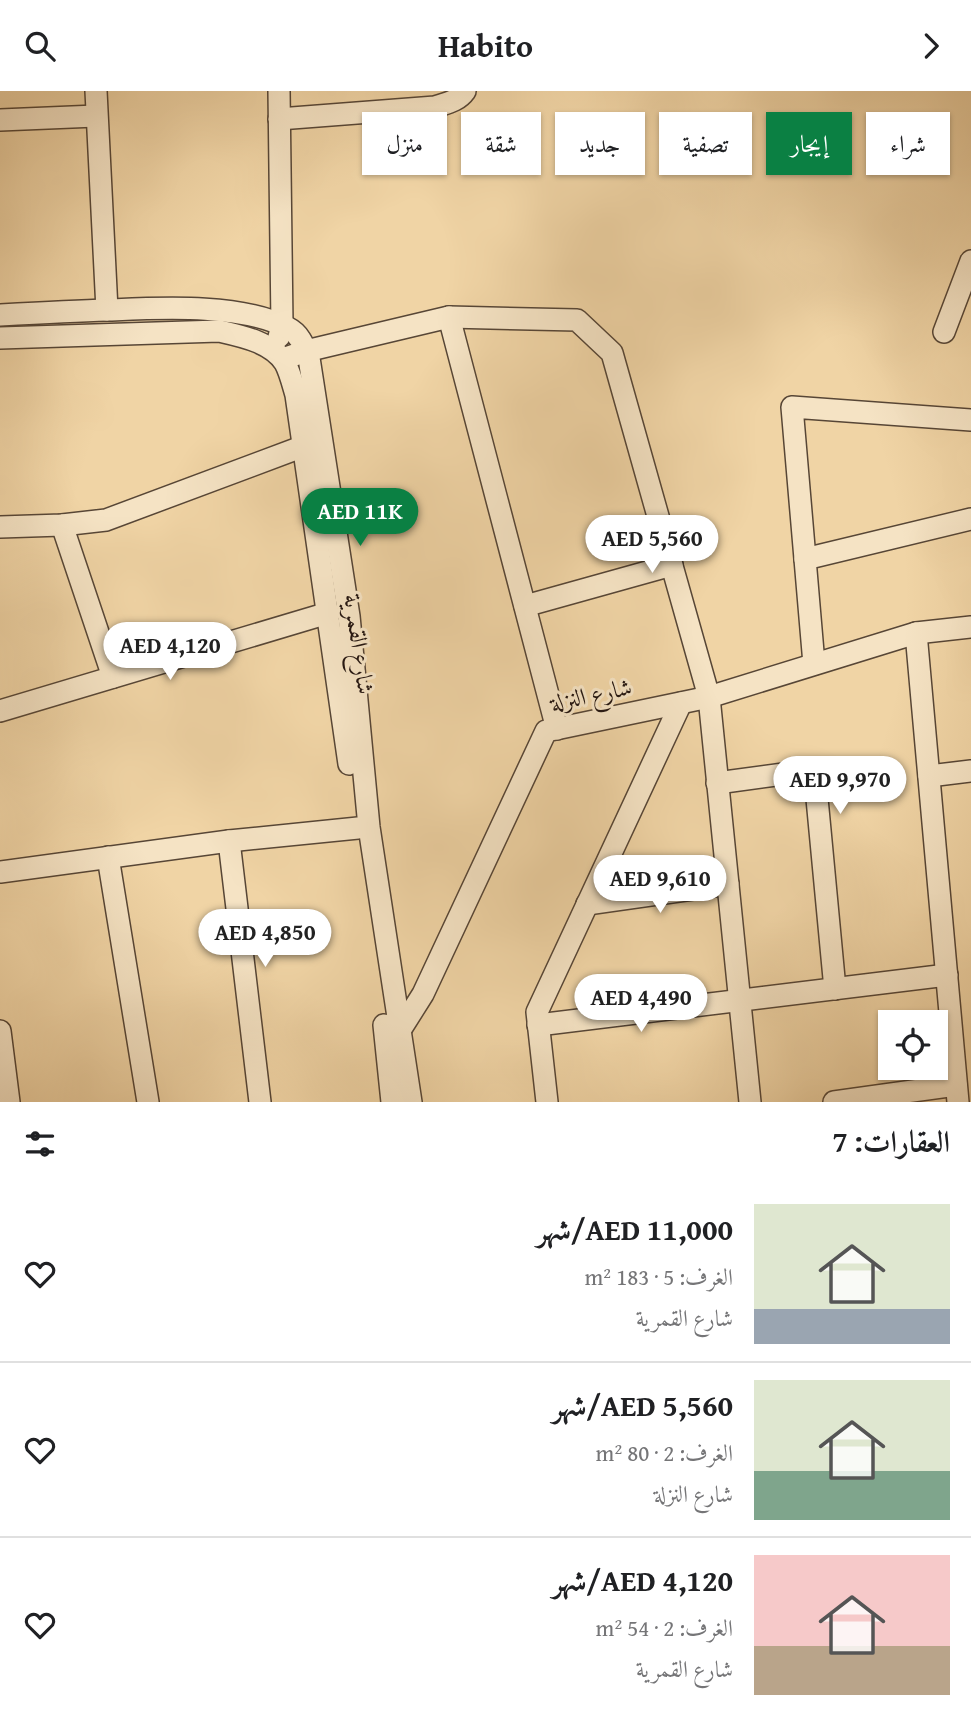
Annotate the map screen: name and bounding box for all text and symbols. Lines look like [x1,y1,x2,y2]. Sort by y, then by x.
text: Habito [438,22,533,69]
icon: search [21,27,59,65]
icon: forward [912,27,950,65]
chip: منزل [362,112,447,175]
chip: شقة [461,112,541,175]
chip: جديد [555,112,645,175]
chip: تصفية [659,112,752,175]
chip: إيجار [766,112,852,175]
chip: شراء [866,112,950,175]
pin: AED 11K [295,489,425,548]
text: AED 11K [317,494,403,527]
pin: AED 5,560 [572,515,732,575]
text: AED 5,560 [601,521,703,554]
street label: شارع القمرية [332,591,384,697]
pin: AED 4,120 [90,623,250,682]
text: AED 4,120 [119,628,221,661]
street label: شارع النزلة [546,669,636,723]
pin: AED 9,970 [760,757,920,816]
text: AED 9,970 [789,762,891,795]
pin: AED 9,610 [580,855,740,915]
text: AED 9,610 [609,861,711,894]
pin: AED 4,850 [185,909,345,969]
text: AED 4,850 [214,915,316,948]
pin: AED 4,490 [561,975,721,1034]
text: AED 4,490 [590,980,692,1013]
map controls [878,1010,948,1080]
button: locate [878,1010,948,1080]
text: العقارات: 7 [832,1119,950,1163]
icon: filters [21,1125,59,1163]
text: AED 11,000/شهر [537,1207,733,1251]
icon: home [810,1232,894,1316]
icon: heart [21,1255,59,1293]
text: الغرف: 5 · 183 m² [585,1260,733,1293]
text: شارع القمرية [636,1301,733,1334]
text: AED 5,560/شهر [552,1383,733,1427]
icon: home [810,1408,894,1492]
icon: heart [21,1431,59,1469]
text: الغرف: 2 · 80 m² [596,1436,733,1469]
text: شارع النزلة [654,1477,733,1510]
text: AED 4,120/شهر [552,1558,733,1602]
icon: home [810,1583,894,1667]
icon: heart [21,1606,59,1644]
text: الغرف: 2 · 54 m² [596,1611,733,1644]
text: شارع القمرية [636,1652,733,1685]

